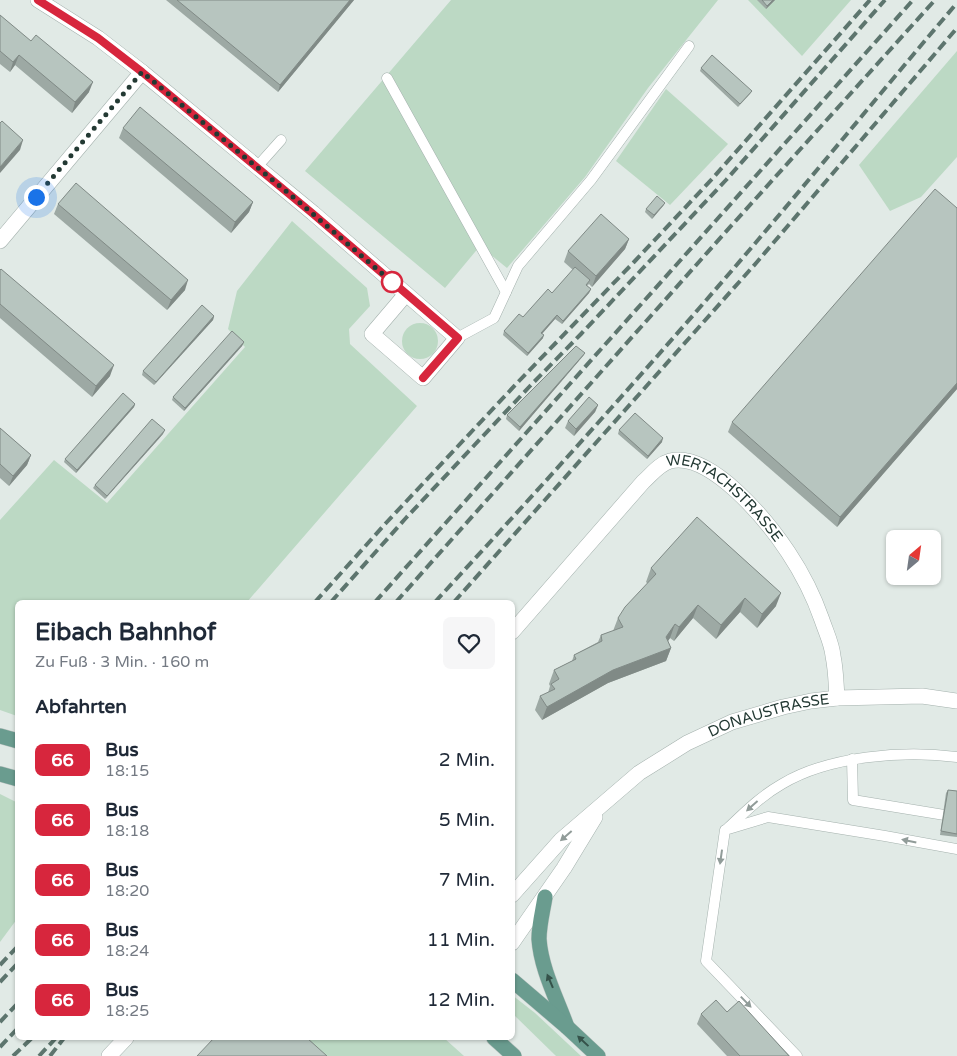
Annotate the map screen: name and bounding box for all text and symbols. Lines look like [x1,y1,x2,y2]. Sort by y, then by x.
your location [24,185,49,210]
unlabelled marker [381,271,403,293]
street label: WERTACHSTRASSE [665,450,787,545]
north arrow [886,530,941,585]
map controls [886,530,941,585]
button: heart [443,617,495,669]
text: Eibach Bahnhof [35,618,216,647]
text: Zu Fuß · 3 Min. · 160 m [35,652,209,672]
street label: DONAUSTRASSE [705,690,830,741]
text: Abfahrten [35,696,127,718]
text: Bus [105,739,139,761]
text: 66 [51,749,74,771]
text: 2 Min. [439,749,495,771]
text: 18:15 [105,761,149,781]
text: Bus [105,799,139,821]
one-way arrow [745,800,758,811]
text: 66 [51,809,74,831]
text: 5 Min. [439,809,495,831]
text: 18:18 [105,821,149,841]
one-way arrow [559,831,572,842]
one-way arrow [901,836,917,844]
one-way arrow [717,850,725,866]
text: Bus [105,859,139,881]
text: 66 [51,869,74,891]
text: 7 Min. [439,869,495,891]
text: 18:20 [105,881,149,901]
text: Bus [105,919,139,941]
text: 66 [51,929,74,951]
text: 11 Min. [427,929,495,951]
text: 18:24 [105,941,149,961]
one-way arrow [546,973,554,988]
text: Bus [105,979,139,1001]
text: 66 [51,989,74,1011]
text: 12 Min. [427,989,495,1011]
one-way arrow [740,996,752,1008]
text: 18:25 [105,1001,149,1021]
one-way arrow [577,1035,589,1047]

